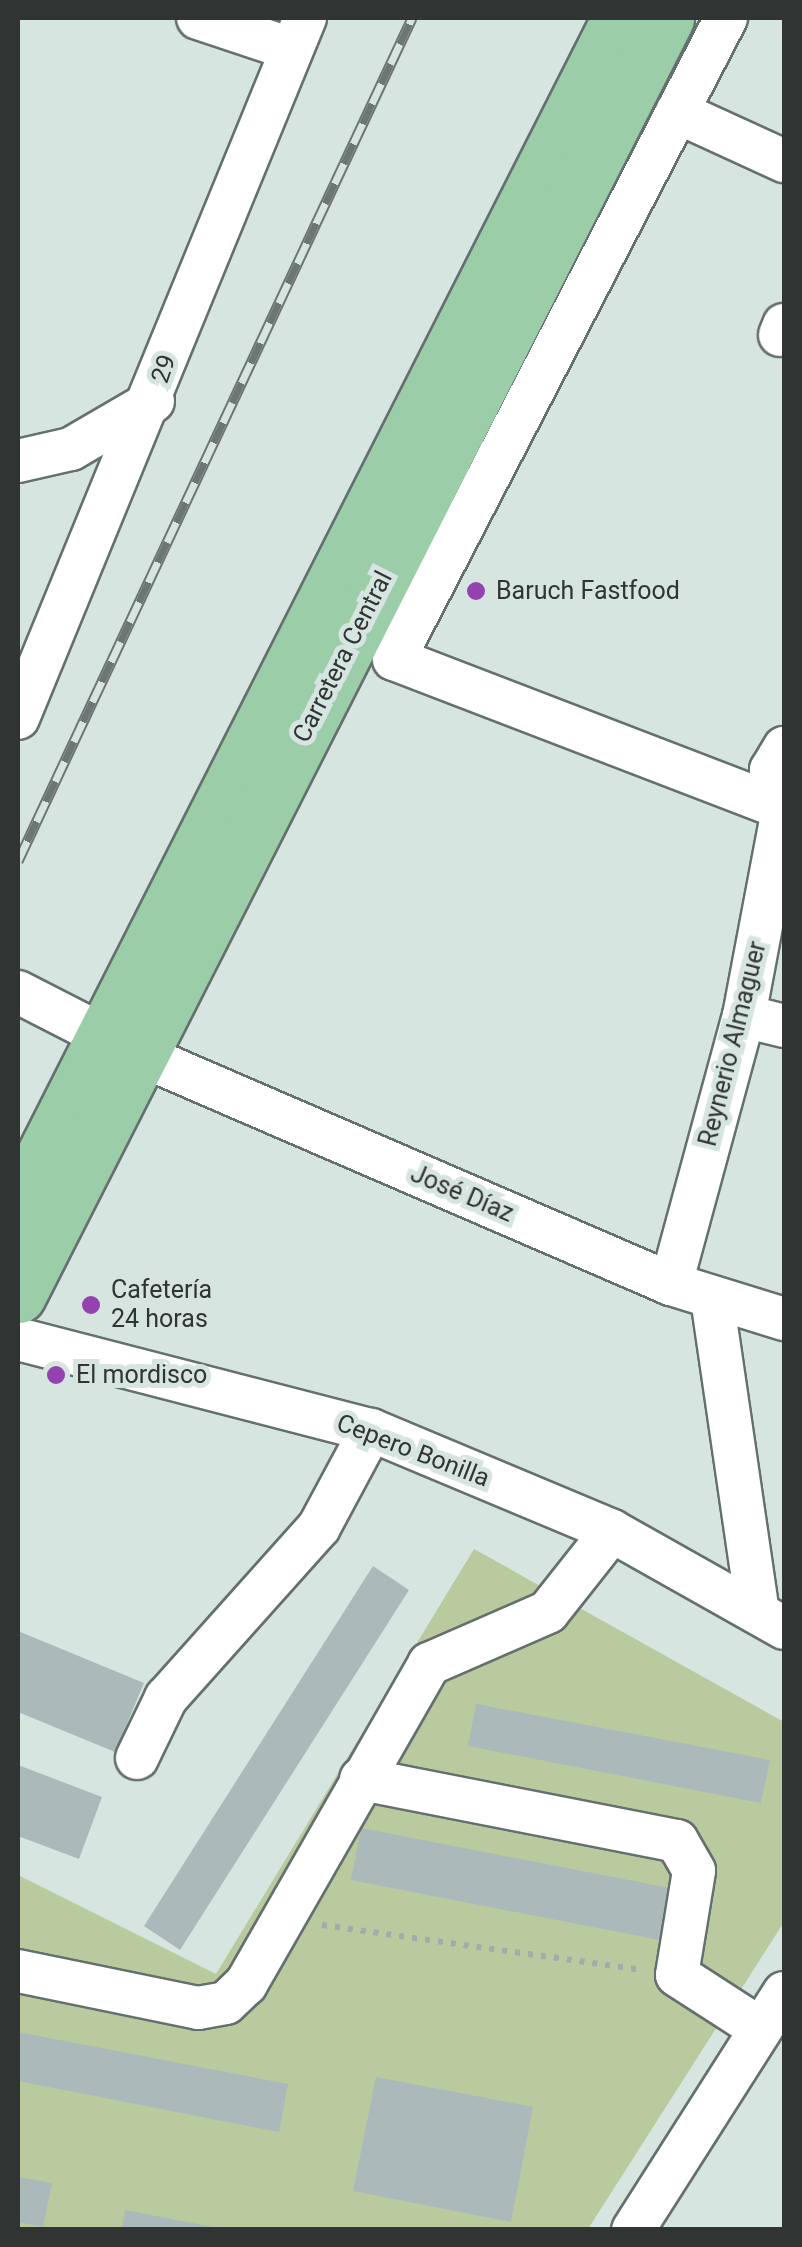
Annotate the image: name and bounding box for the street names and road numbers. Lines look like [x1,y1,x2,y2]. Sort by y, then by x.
street label: 29 [145,351,183,387]
street label: Carretera Central [287,566,399,748]
street label: Reynerio Almaguer [693,939,773,1149]
street label: José Díaz [406,1159,518,1229]
street label: Cepero Bonilla [332,1408,494,1494]

